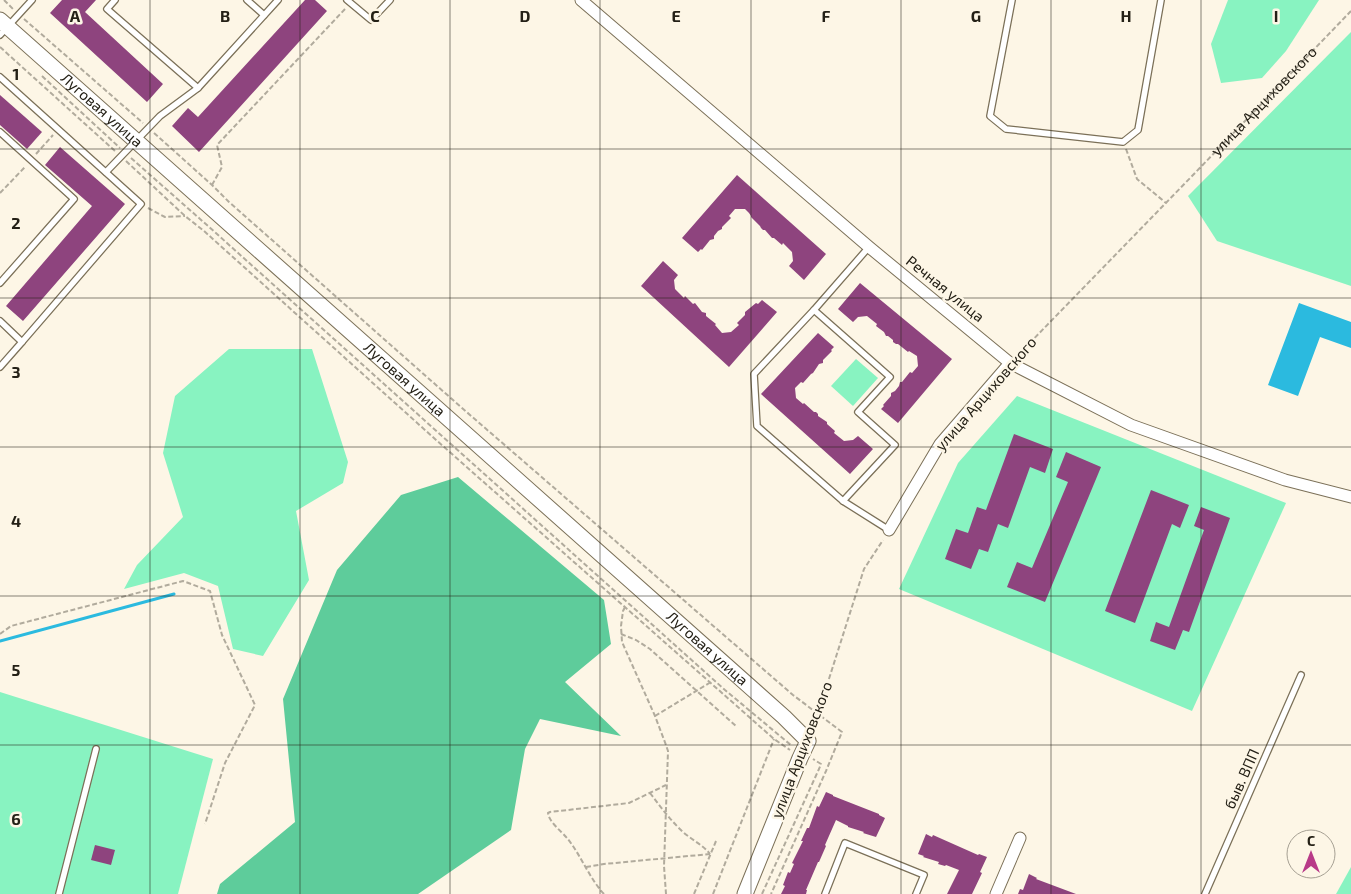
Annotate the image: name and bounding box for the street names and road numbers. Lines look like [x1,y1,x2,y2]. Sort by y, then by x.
street label: улица Арциховского [1206,42,1320,160]
street label: Луговая улица [58,69,147,151]
street label: Речная улица [902,251,988,326]
street label: улица Арциховского [931,333,1040,455]
street label: Луговая улица [360,338,450,420]
street label: Луговая улица [663,607,752,689]
street label: улица Арциховского [767,679,836,821]
street label: быв. ВПП [1220,746,1262,811]

